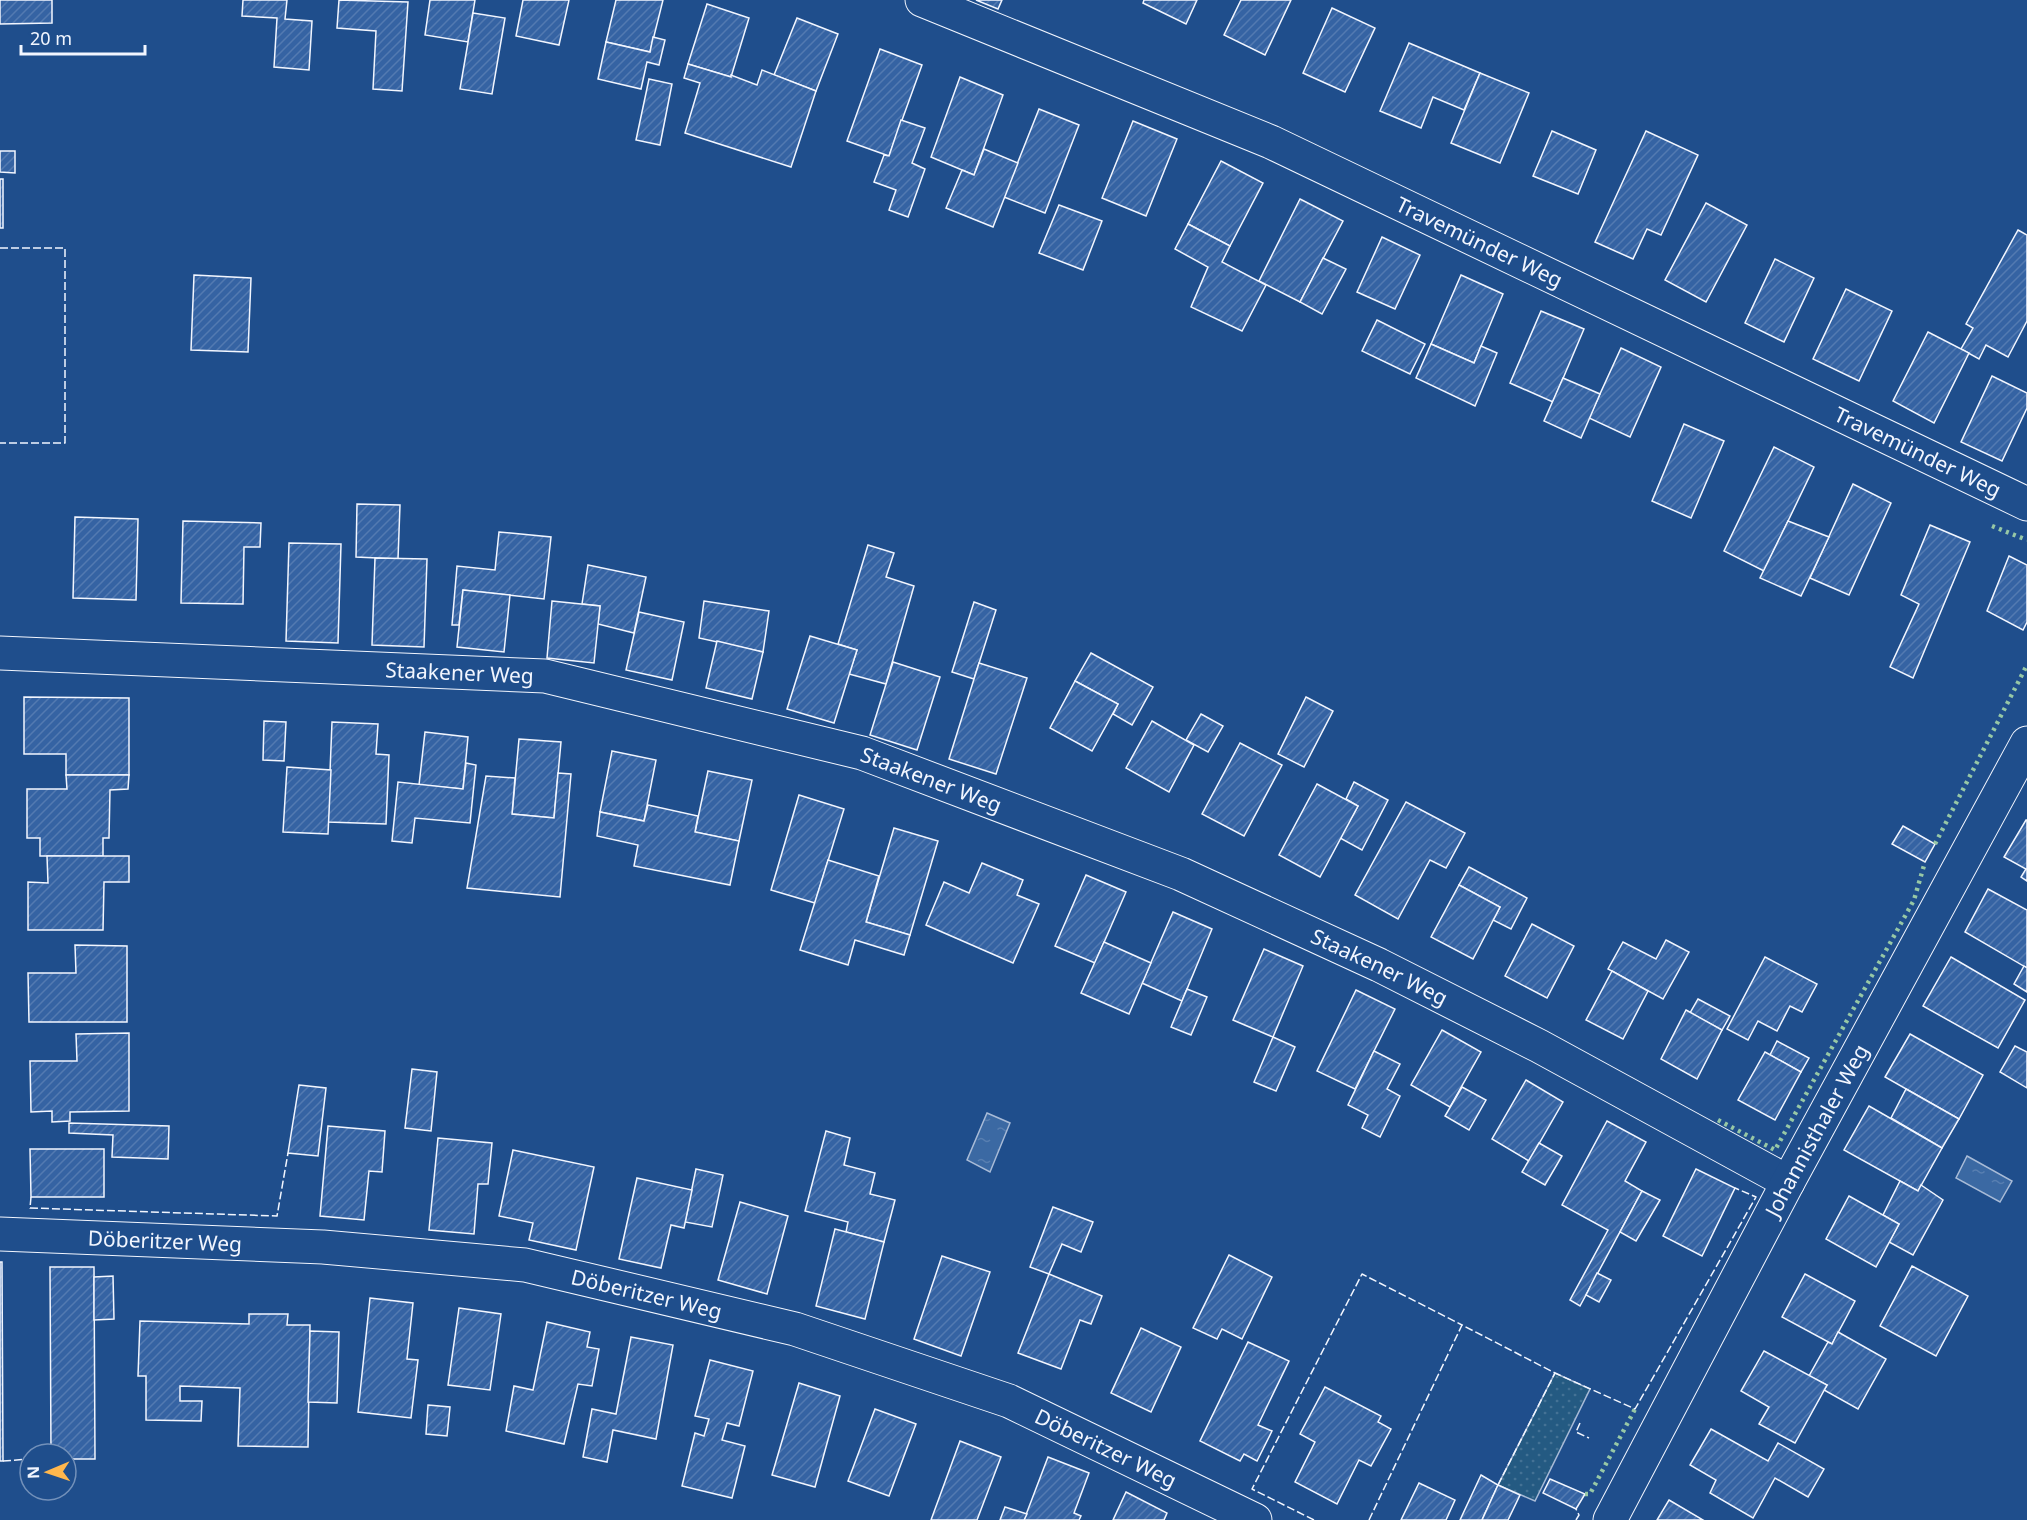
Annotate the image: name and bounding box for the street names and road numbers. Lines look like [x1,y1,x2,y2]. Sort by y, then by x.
street label: Travemünder Weg [1392,190,1568,294]
street label: Travemünder Weg [1830,400,2006,504]
street label: Staakener Weg [385,655,534,690]
street label: Staakener Weg [857,740,1006,819]
street label: Staakener Weg [1307,922,1453,1012]
street label: Johannisthaler Weg [1757,1039,1874,1223]
street label: Döberitzer Weg [87,1224,243,1258]
street label: Döberitzer Weg [568,1262,725,1325]
street label: Döberitzer Weg [1030,1402,1181,1494]

